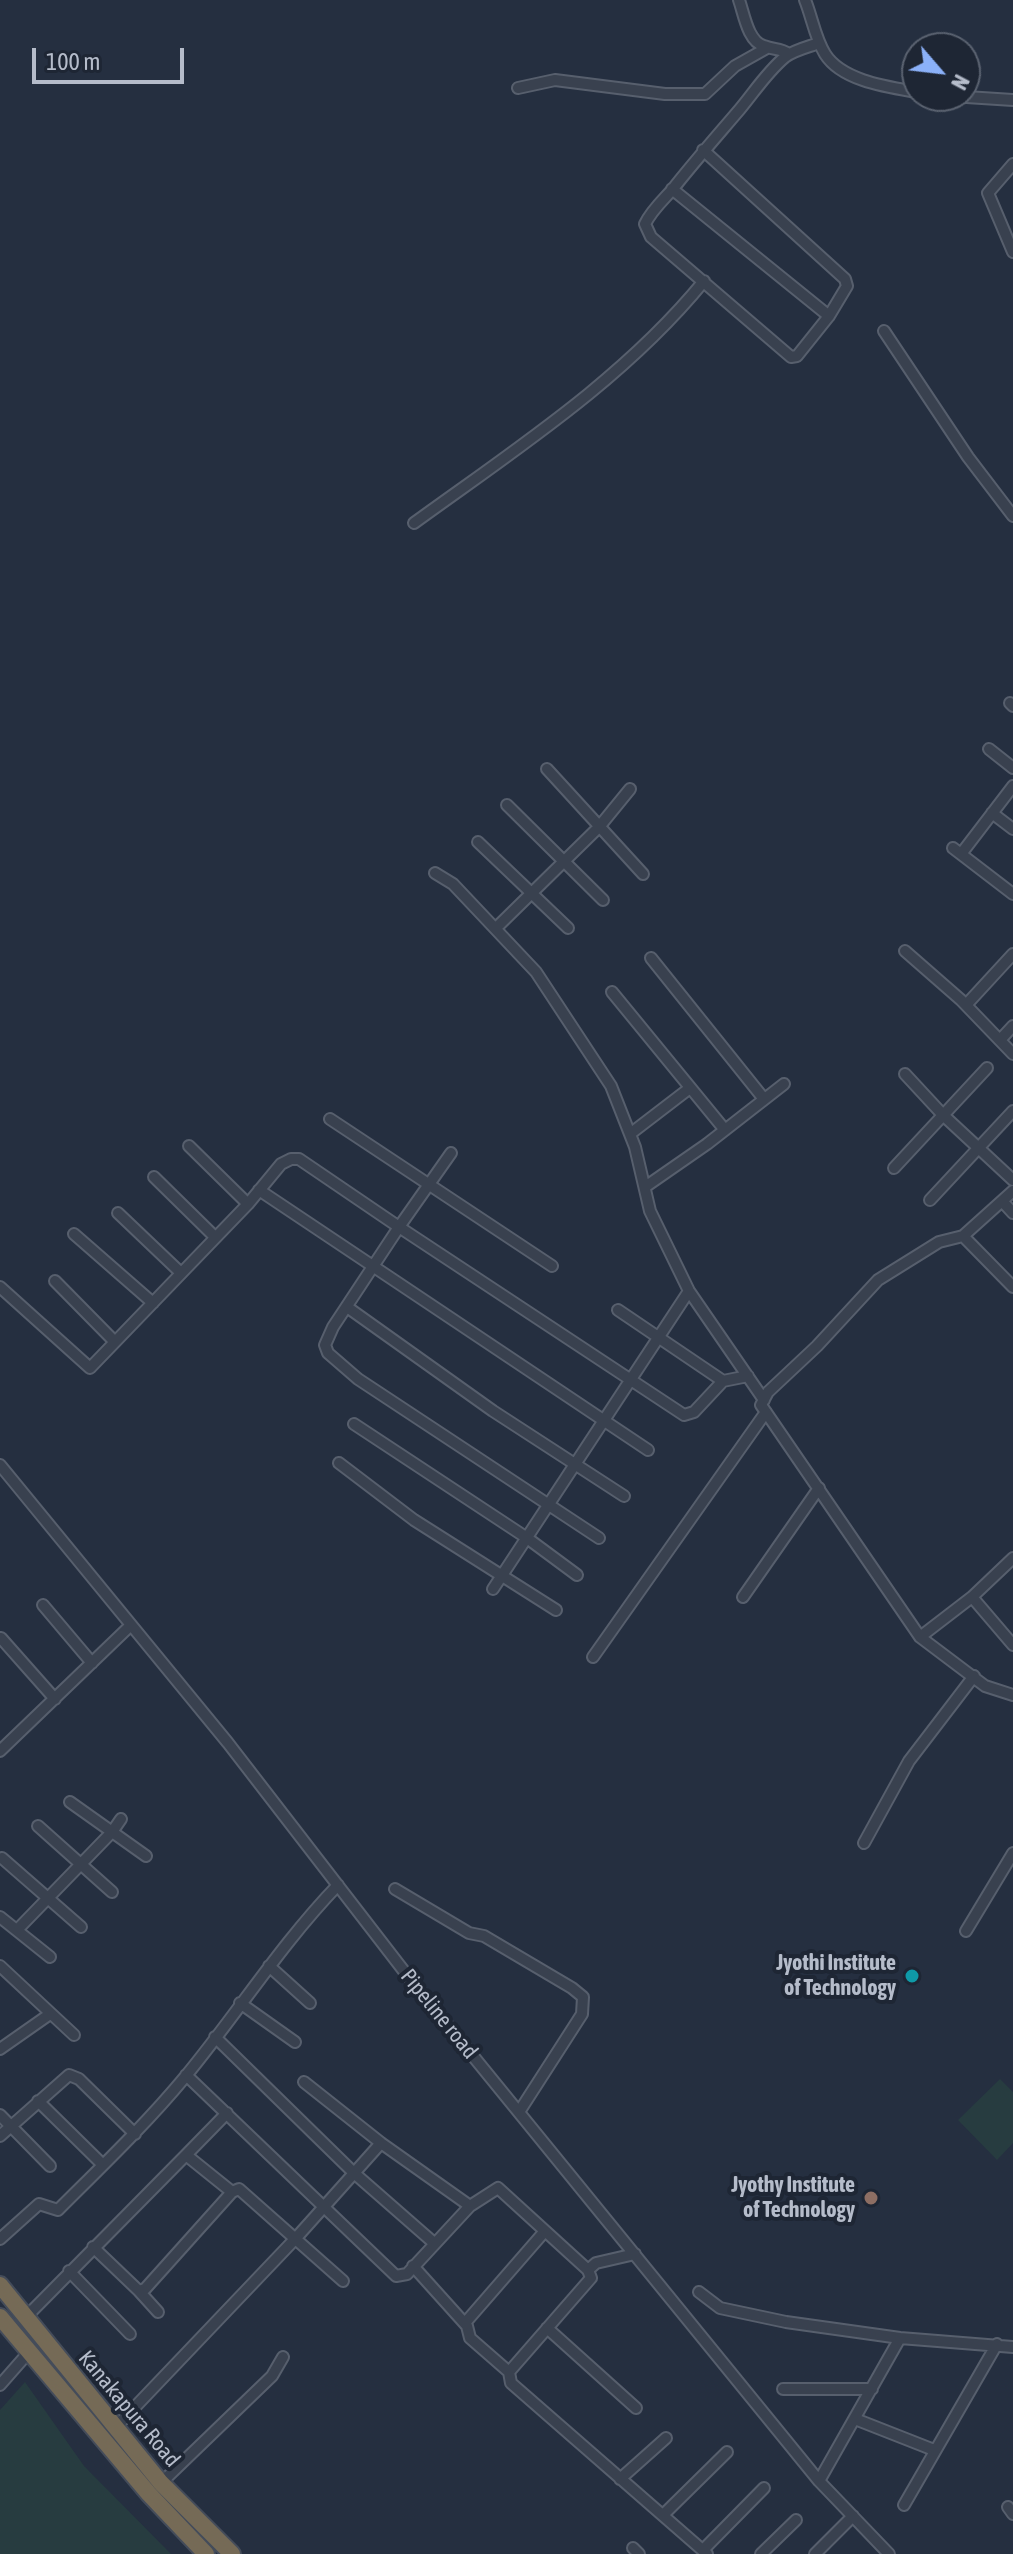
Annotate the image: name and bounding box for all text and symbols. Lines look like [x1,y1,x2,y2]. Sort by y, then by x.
scale bar [36,32,188,82]
north arrow [901,32,981,112]
text: 100 m [46,48,100,75]
text: N [946,70,975,94]
place label: Jyothi Institute of Technology [776,1950,896,2002]
street label: Pipeline road [395,1964,483,2064]
marker: Jyothi Institute of Technology [903,1967,921,1985]
place label: Jyothy Institute of Technology [731,2172,855,2224]
marker: Jyothy Institute of Technology [862,2189,880,2207]
street label: Kanakapura Road [73,2345,185,2473]

